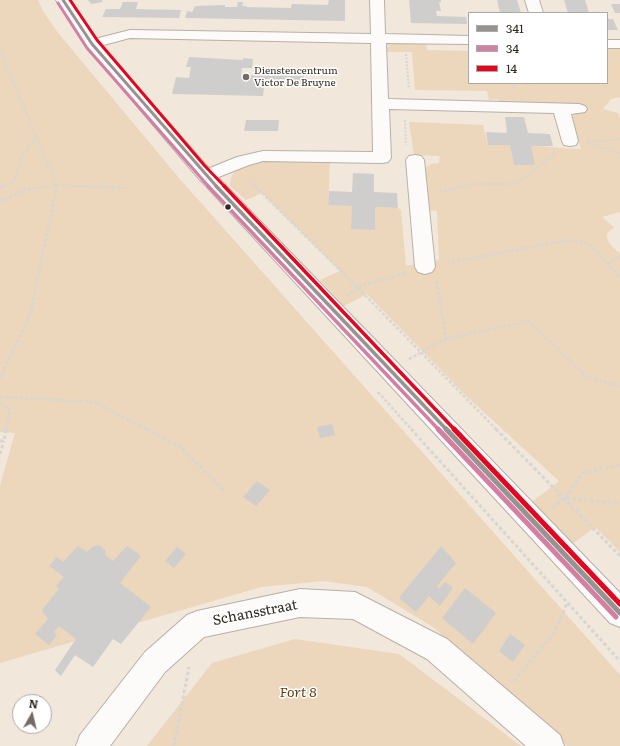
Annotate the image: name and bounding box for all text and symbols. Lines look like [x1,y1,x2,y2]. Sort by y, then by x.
legend [468,12,608,84]
text: 341 [506,19,524,37]
text: 34 [506,39,519,57]
text: 14 [506,59,517,77]
place label: Dienstencentrum Victor De Bruyne [254,65,338,88]
marker: Dienstencentrum Victor De Bruyne [241,72,251,82]
unlabelled marker [223,202,233,212]
street label: Schansstraat [211,597,299,629]
park label: Fort 8 [279,685,317,701]
north arrow [12,694,52,734]
text: N [28,695,39,712]

